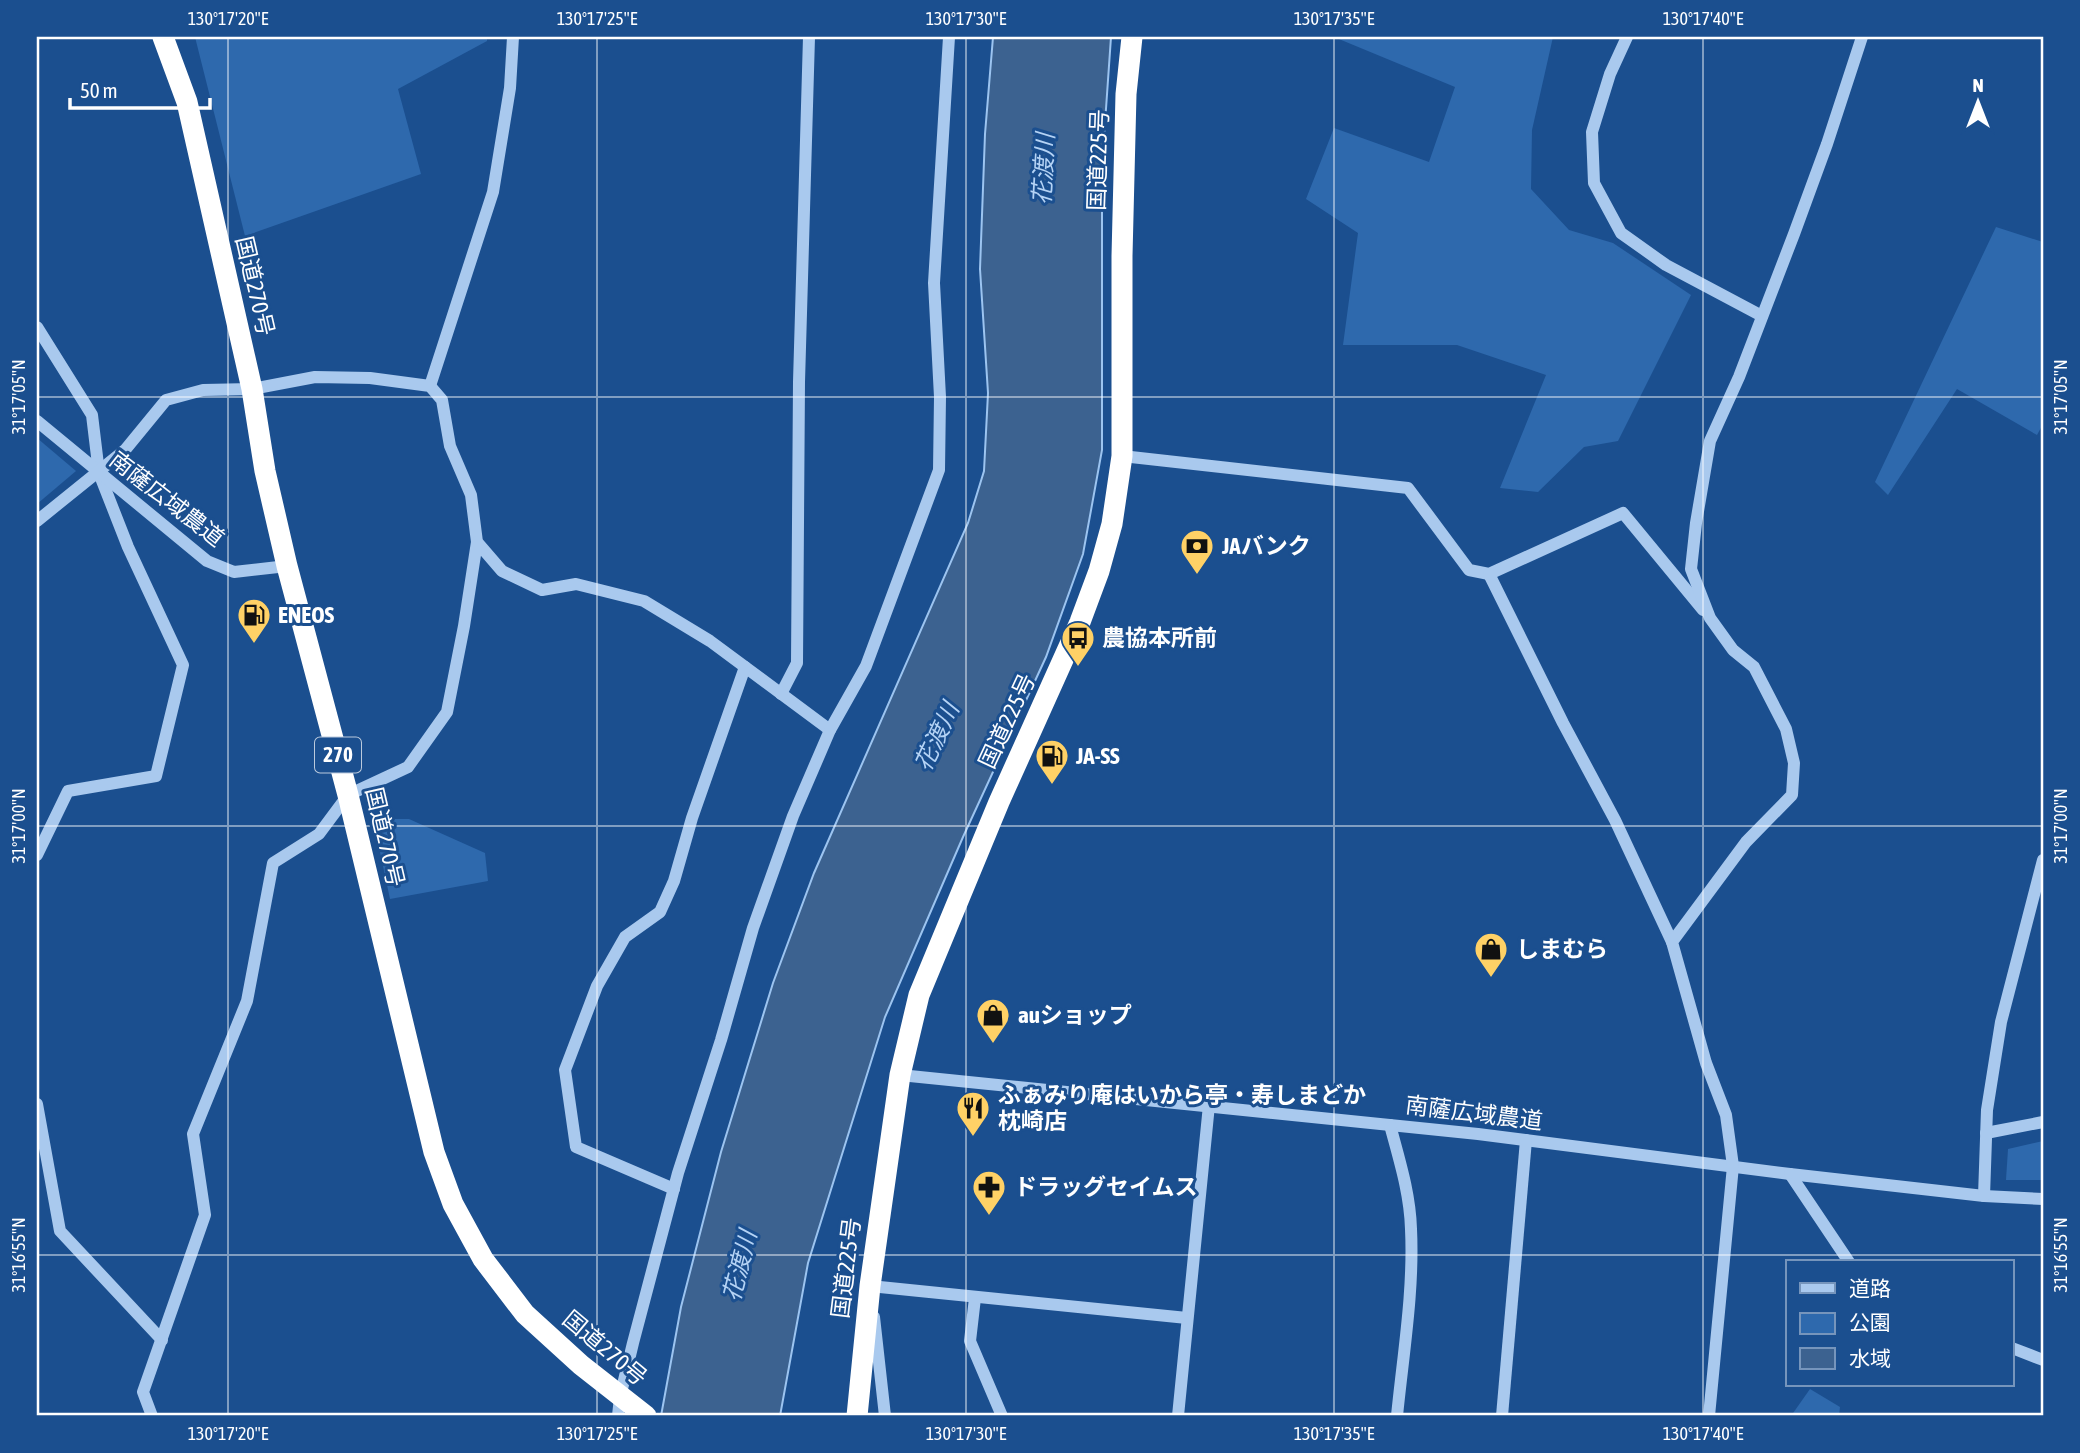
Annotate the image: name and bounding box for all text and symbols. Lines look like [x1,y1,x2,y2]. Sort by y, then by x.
text: 130°17'20"E [188,8,269,29]
text: 130°17'25"E [557,8,638,29]
text: 130°17'30"E [926,8,1007,29]
text: 130°17'35"E [1294,8,1375,29]
text: 130°17'40"E [1663,8,1744,29]
scale bar [70,66,210,110]
north arrow [1944,66,2014,136]
text: N [1972,74,1984,96]
text: 50 m [80,78,118,102]
street label: 国道225号 [1083,109,1113,211]
water label: 花渡川 [1028,129,1059,206]
street label: 国道270号 [231,234,279,338]
text: 31°17'05"N [8,359,29,435]
text: 31°17'05"N [2050,359,2071,435]
street label: 南薩広域農道 [105,446,229,552]
bank icon: JAバンク [1178,527,1216,576]
place label: JAバンク [1221,533,1311,559]
fuel station icon: ENEOS [235,596,273,645]
place label: ENEOS [278,602,335,628]
bus stop icon: 農協本所前 [1059,619,1097,668]
place label: 農協本所前 [1102,625,1217,651]
street label: 国道225号 [974,670,1040,772]
water label: 花渡川 [909,696,965,775]
fuel station icon: JA-SS [1033,737,1071,786]
road number: 270 [315,738,361,772]
place label: JA-SS [1075,743,1120,769]
street label: 国道270号 [361,785,409,889]
text: 31°17'00"N [8,788,29,864]
text: 31°17'00"N [2050,788,2071,864]
shop icon: しまむら [1472,930,1510,979]
place label: しまむら [1516,936,1608,962]
shop icon: auショップ [974,996,1012,1045]
place label: auショップ [1018,1002,1132,1028]
place label: ふぁみり庵はいから亭・寿しまどか 枕崎店 [998,1082,1366,1134]
restaurant icon: ふぁみり庵はいから亭・寿しまどか 枕崎店 [954,1089,992,1138]
street label: 南薩広域農道 [1404,1092,1544,1134]
pharmacy icon: ドラッグセイムス [970,1168,1008,1217]
place label: ドラッグセイムス [1014,1174,1198,1200]
street label: 国道225号 [827,1216,865,1320]
text: 31°16'55"N [8,1217,29,1293]
text: 31°16'55"N [2050,1217,2071,1293]
water label: 花渡川 [718,1225,762,1304]
legend [1786,1260,2014,1386]
text: 道路 [1849,1276,1891,1300]
street label: 国道270号 [558,1305,652,1391]
text: 公園 [1849,1310,1891,1334]
text: 水域 [1849,1346,1891,1370]
text: 130°17'20"E [188,1423,269,1444]
text: 130°17'25"E [557,1423,638,1444]
text: 130°17'30"E [926,1423,1007,1444]
text: 130°17'35"E [1294,1423,1375,1444]
text: 130°17'40"E [1663,1423,1744,1444]

